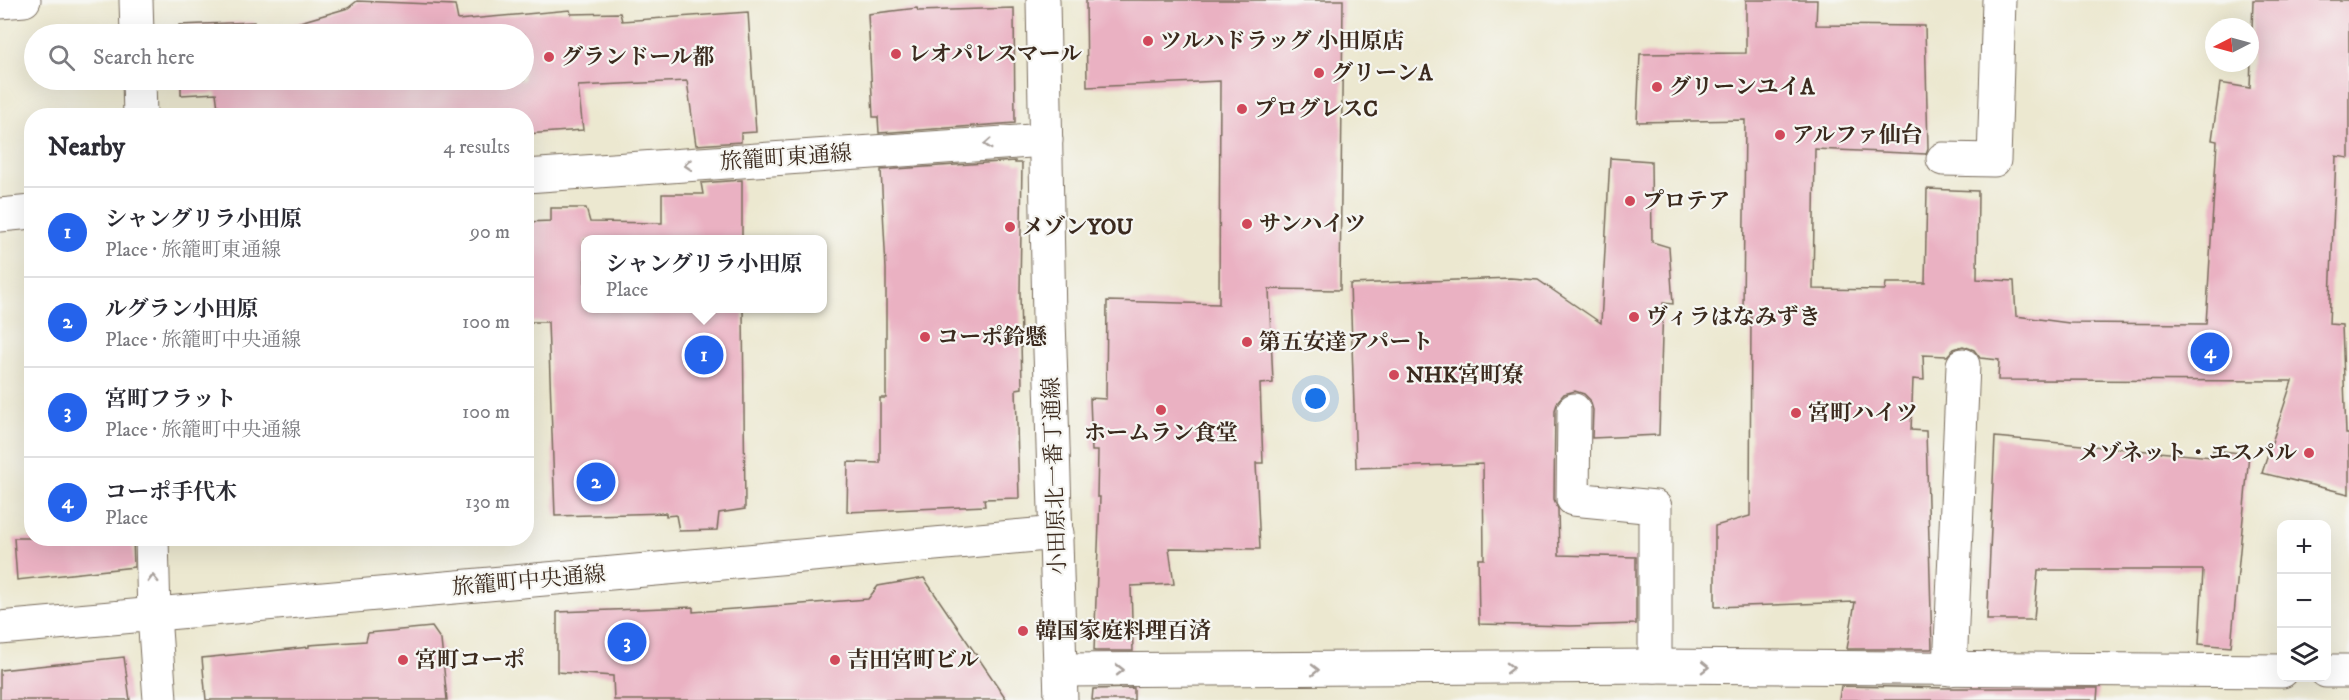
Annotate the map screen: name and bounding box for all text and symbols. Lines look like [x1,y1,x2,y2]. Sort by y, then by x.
north arrow [2205,18,2259,72]
search box [24,24,534,90]
place label: ツルハドラッグ 小田原店 [1160,28,1404,55]
marker: ツルハドラッグ 小田原店 [1141,34,1155,48]
icon: search [45,41,78,74]
place label: レオパレスマール [908,41,1082,68]
text: Search here [93,44,195,71]
place label: グランドール都 [561,44,715,71]
marker: レオパレスマール [889,47,903,61]
marker: グランドール都 [542,50,556,64]
place label: グリーンA [1331,60,1434,87]
marker: グリーンA [1312,66,1326,80]
place label: グリーンユイA [1669,74,1816,101]
marker: グリーンユイA [1650,80,1664,94]
place label: プログレスC [1254,96,1378,123]
marker: プログレスC [1235,102,1249,116]
place label: アルファ仙台 [1792,122,1923,149]
marker: アルファ仙台 [1773,128,1787,142]
text: Nearby [48,131,125,164]
text: 4 results [443,135,510,160]
one-way arrow [983,137,992,150]
street label: 旅籠町東通線 [719,140,853,176]
one-way arrow [684,158,693,171]
place label: プロテア [1642,188,1730,215]
marker: プロテア [1623,194,1637,208]
text: シャングリラ小田原 [105,206,302,233]
place label: サンハイツ [1259,211,1366,238]
place label: メゾンYOU [1022,214,1133,241]
marker: サンハイツ [1240,217,1254,231]
text: 1 [64,220,71,245]
text: 90 m [470,220,510,245]
marker: メゾンYOU [1003,220,1017,234]
popup [581,235,827,313]
text: Place · 旅籠町東通線 [105,238,281,263]
text: シャングリラ小田原 [605,251,803,278]
text: Place [605,278,648,303]
text: ルグラン小田原 [105,296,259,323]
place label: ヴィラはなみずき [1646,304,1821,331]
text: 2 [63,310,72,335]
text: 100 m [462,310,510,335]
marker: ヴィラはなみずき [1627,310,1641,324]
place label: コーポ鈴懸 [937,324,1047,351]
text: Place · 旅籠町中央通線 [105,328,301,353]
place label: 第五安達アパート [1259,329,1433,356]
marker: コーポ鈴懸 [918,330,932,344]
pin: 4 [2190,330,2230,374]
pin: 1 [684,332,724,378]
marker: 第五安達アパート [1240,335,1254,349]
place label: NHK宮町寮 [1406,362,1524,389]
marker: NHK宮町寮 [1387,368,1401,382]
street label: 小田原北一番丁通線 [1038,377,1072,575]
your location [1301,384,1330,413]
text: 宮町フラット [105,386,237,413]
text: 3 [64,400,71,425]
text: 100 m [462,400,510,425]
place label: 宮町ハイツ [1808,400,1918,427]
marker: ホームラン食堂 [1154,403,1168,417]
marker: 宮町ハイツ [1789,406,1803,420]
text: Place · 旅籠町中央通線 [105,418,301,443]
place label: ホームラン食堂 [1084,420,1238,447]
place label: メゾネット・エスパル [2078,440,2297,467]
marker: メゾネット・エスパル [2302,446,2316,460]
pin: 2 [576,460,616,504]
text: コーポ手代木 [105,479,237,506]
text: 4 [62,490,73,515]
text: 130 m [465,490,510,515]
text: Place [105,506,148,531]
map controls [2277,520,2331,682]
button: + [2277,520,2331,574]
street label: 旅籠町中央通線 [451,561,607,601]
one-way arrow [147,574,159,583]
button: − [2277,574,2331,628]
place label: 韓国家庭料理百済 [1035,618,1211,645]
pin: 3 [608,620,646,664]
marker: 韓国家庭料理百済 [1016,624,1030,638]
button: layers [2277,628,2331,682]
place label: 宮町コーポ [415,647,525,674]
place label: 吉田宮町ビル [847,647,979,674]
marker: 宮町コーポ [396,653,410,667]
marker: 吉田宮町ビル [828,653,842,667]
one-way arrow [1701,660,1710,673]
one-way arrow [1506,661,1515,674]
one-way arrow [1116,664,1125,676]
one-way arrow [1311,664,1320,676]

